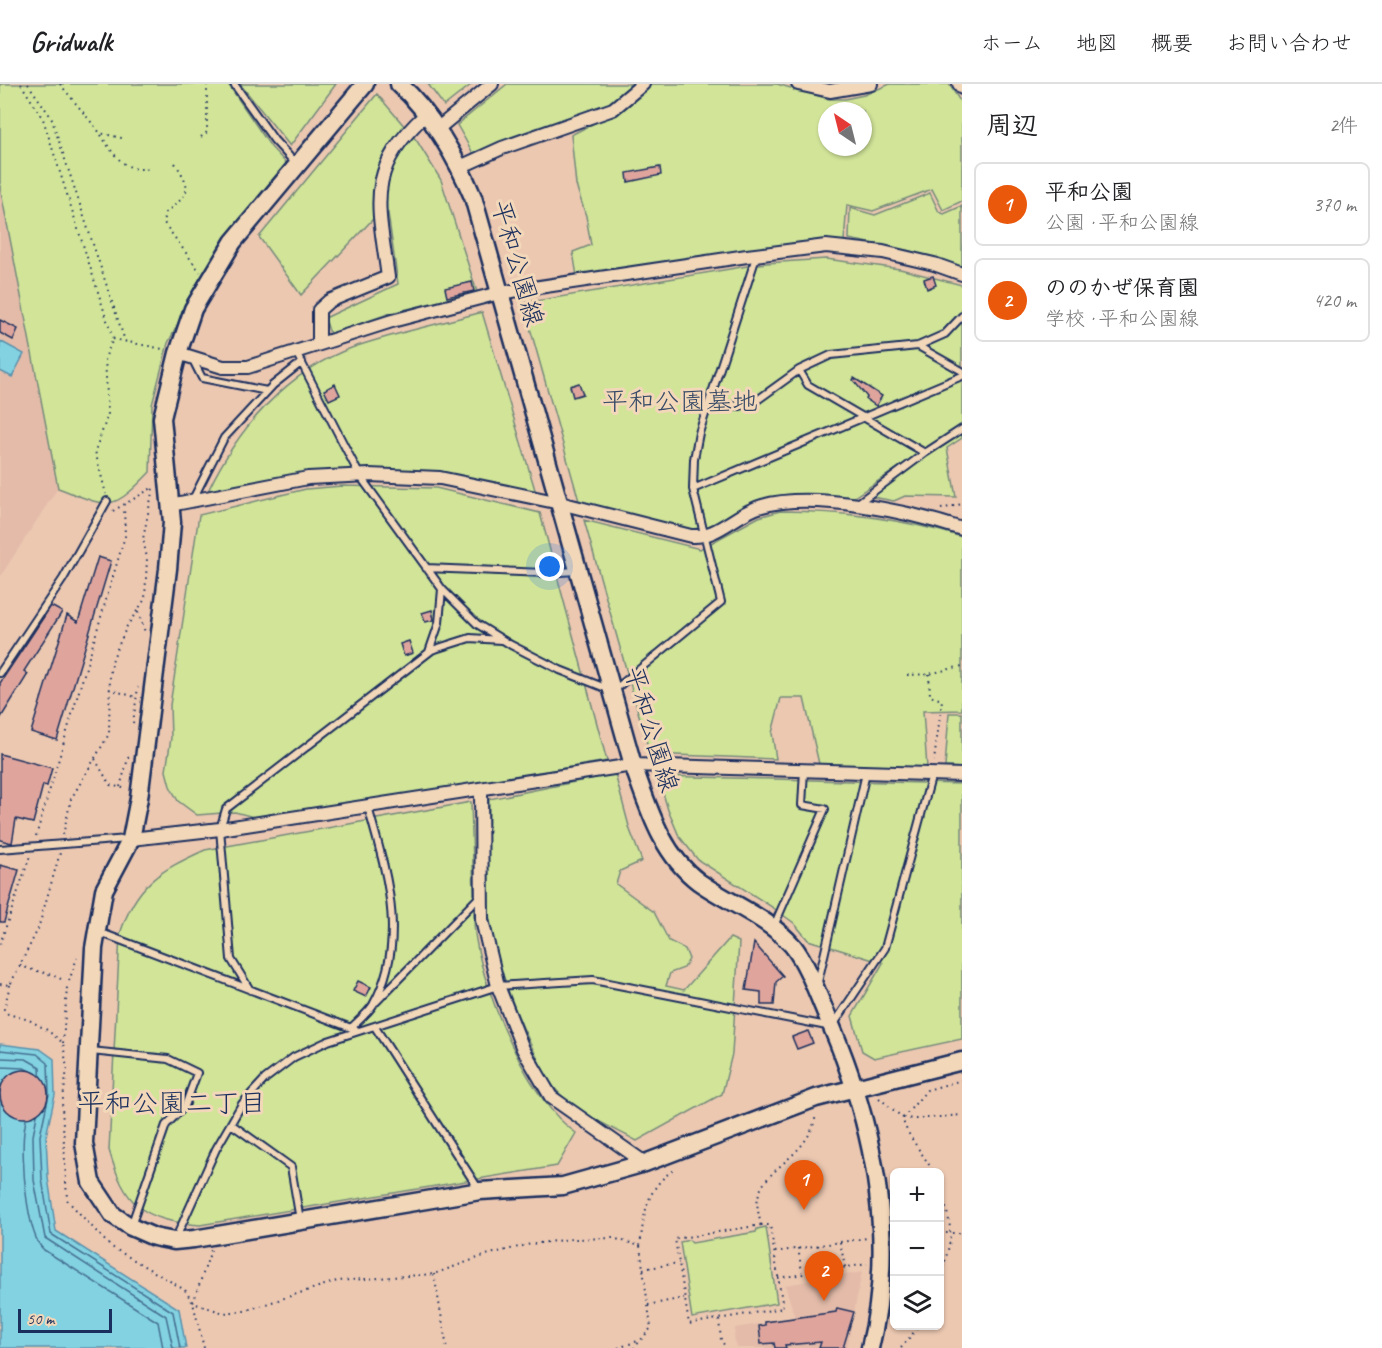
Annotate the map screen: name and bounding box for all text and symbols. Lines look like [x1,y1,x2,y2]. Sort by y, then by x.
text: Gridwalk [30,24,112,59]
text: ホーム [981,30,1043,56]
text: 地図 [1076,30,1118,56]
text: 概要 [1151,30,1193,56]
text: お問い合わせ [1226,30,1352,56]
north arrow [818,102,872,156]
text: 周辺 [986,109,1038,142]
text: 2件 [1329,113,1358,138]
text: 平和公園 [1045,178,1133,206]
text: 1 [1003,192,1012,217]
text: 370 m [1313,192,1356,217]
street label: 平和公園線 [484,196,551,330]
text: 公園 · 平和公園線 [1045,210,1198,235]
text: ののかぜ保育園 [1045,274,1199,302]
text: 2 [1003,288,1012,313]
text: 420 m [1313,288,1356,313]
text: 学校 · 平和公園線 [1045,306,1198,331]
park label: 平和公園墓地 [602,385,758,418]
your location [535,552,564,581]
street label: 平和公園線 [617,662,686,796]
district label: 平和公園二丁目 [78,1086,267,1120]
pin: 1 [784,1160,824,1210]
map controls [890,1168,944,1330]
button: + [890,1168,944,1222]
button: − [890,1222,944,1276]
pin: 2 [804,1252,844,1301]
button: layers [890,1276,944,1330]
scale bar [18,1306,112,1334]
text: 50 m [27,1309,54,1329]

